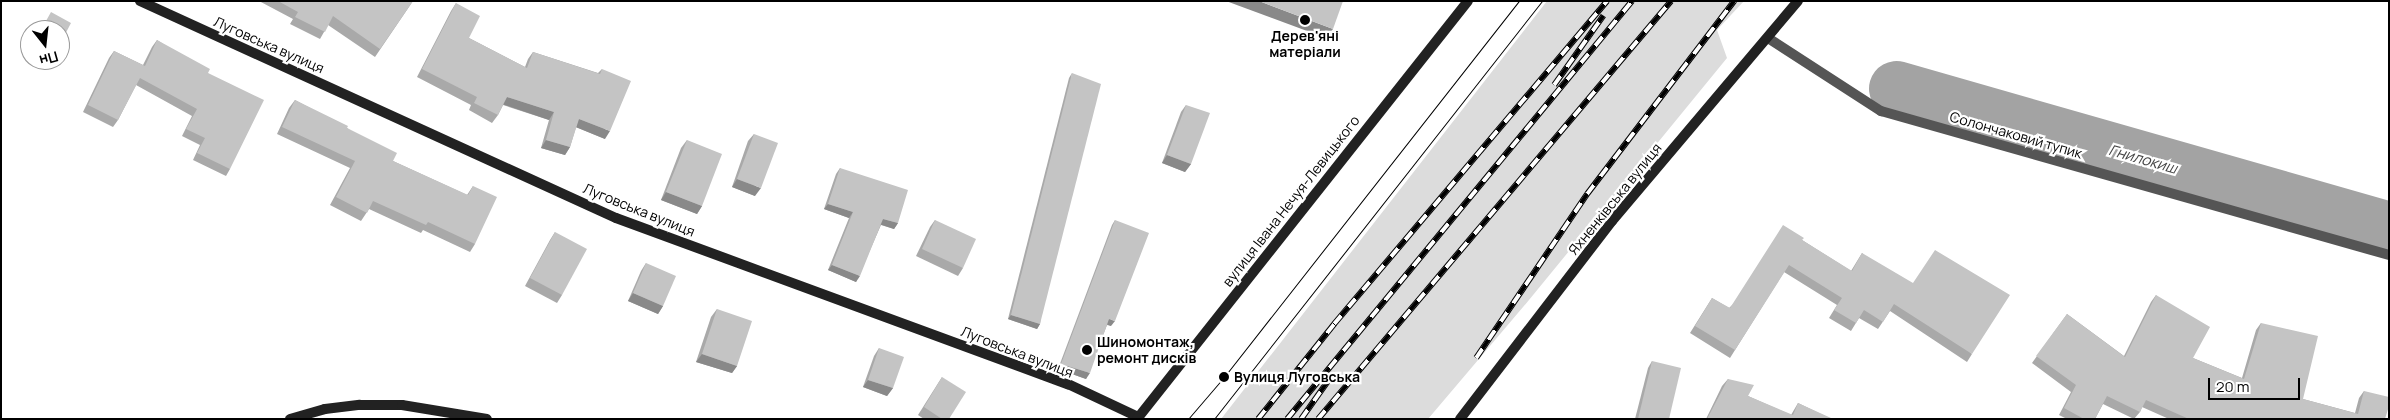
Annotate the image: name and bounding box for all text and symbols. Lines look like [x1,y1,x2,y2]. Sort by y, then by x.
street label: Луговська вулиця [211,13,327,77]
marker: Дерев'янi матерiали [1299,14,1311,26]
north arrow [20,20,70,70]
place label: Дерев'янi матерiали [1269,28,1341,60]
text: Пн [37,47,61,71]
street label: Солончаковий тупик [1948,108,2084,162]
street label: вулиця Івана Нечуя-Левицького [1219,112,1363,290]
street label: Яхненківська вулиця [1565,140,1665,258]
water label: Гнилокиш [2107,141,2179,177]
street label: Луговська вулиця [581,180,697,240]
street label: Луговська вулиця [958,323,1076,381]
place label: Шиномонтаж, ремонт дисків [1097,334,1196,367]
marker: Шиномонтаж, ремонт дисків [1081,344,1093,356]
scale bar [2210,368,2302,400]
place label: Вулиця Луговська [1234,369,1360,385]
marker: Вулиця Луговська [1218,371,1230,383]
text: 20 m [2216,376,2249,397]

